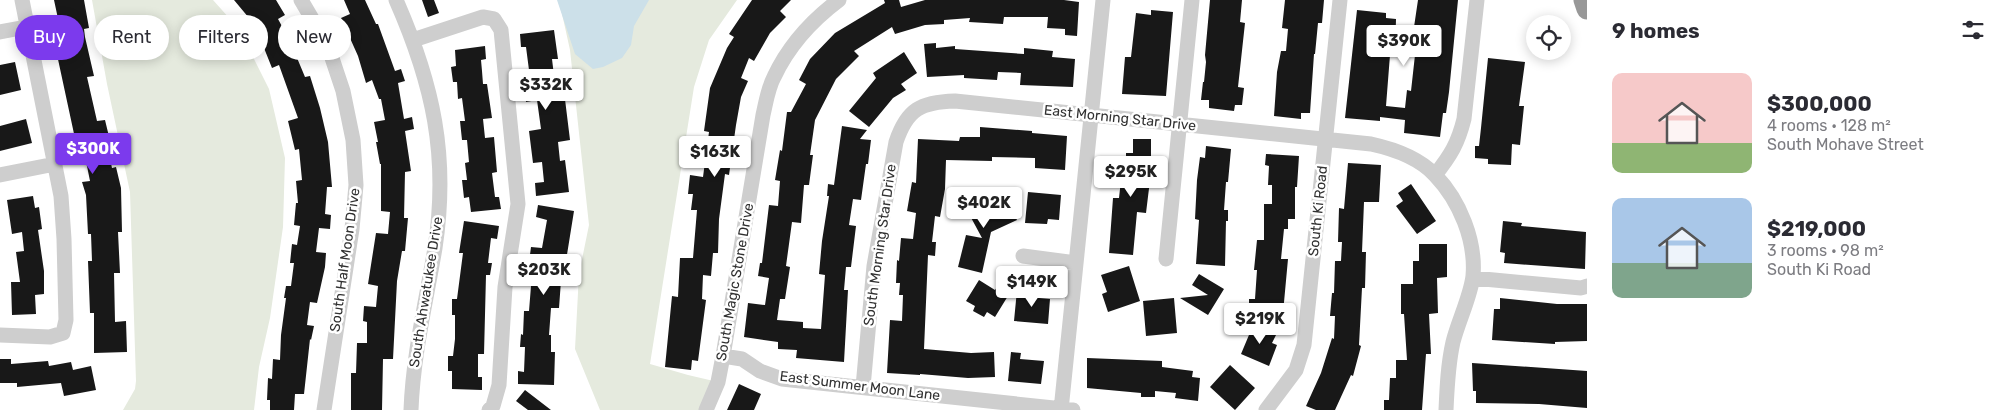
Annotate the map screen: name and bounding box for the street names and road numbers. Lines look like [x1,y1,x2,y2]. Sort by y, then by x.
street label: East Morning Star Drive [1043,102,1197,134]
street label: South Morning Star Drive [860,163,900,327]
street label: South Ki Road [1305,165,1331,257]
street label: South Half Moon Drive [326,187,364,333]
street label: South Magic Stone Drive [713,202,757,362]
street label: South Ahwatukee Drive [406,215,446,369]
street label: East Summer Moon Lane [779,368,941,404]

